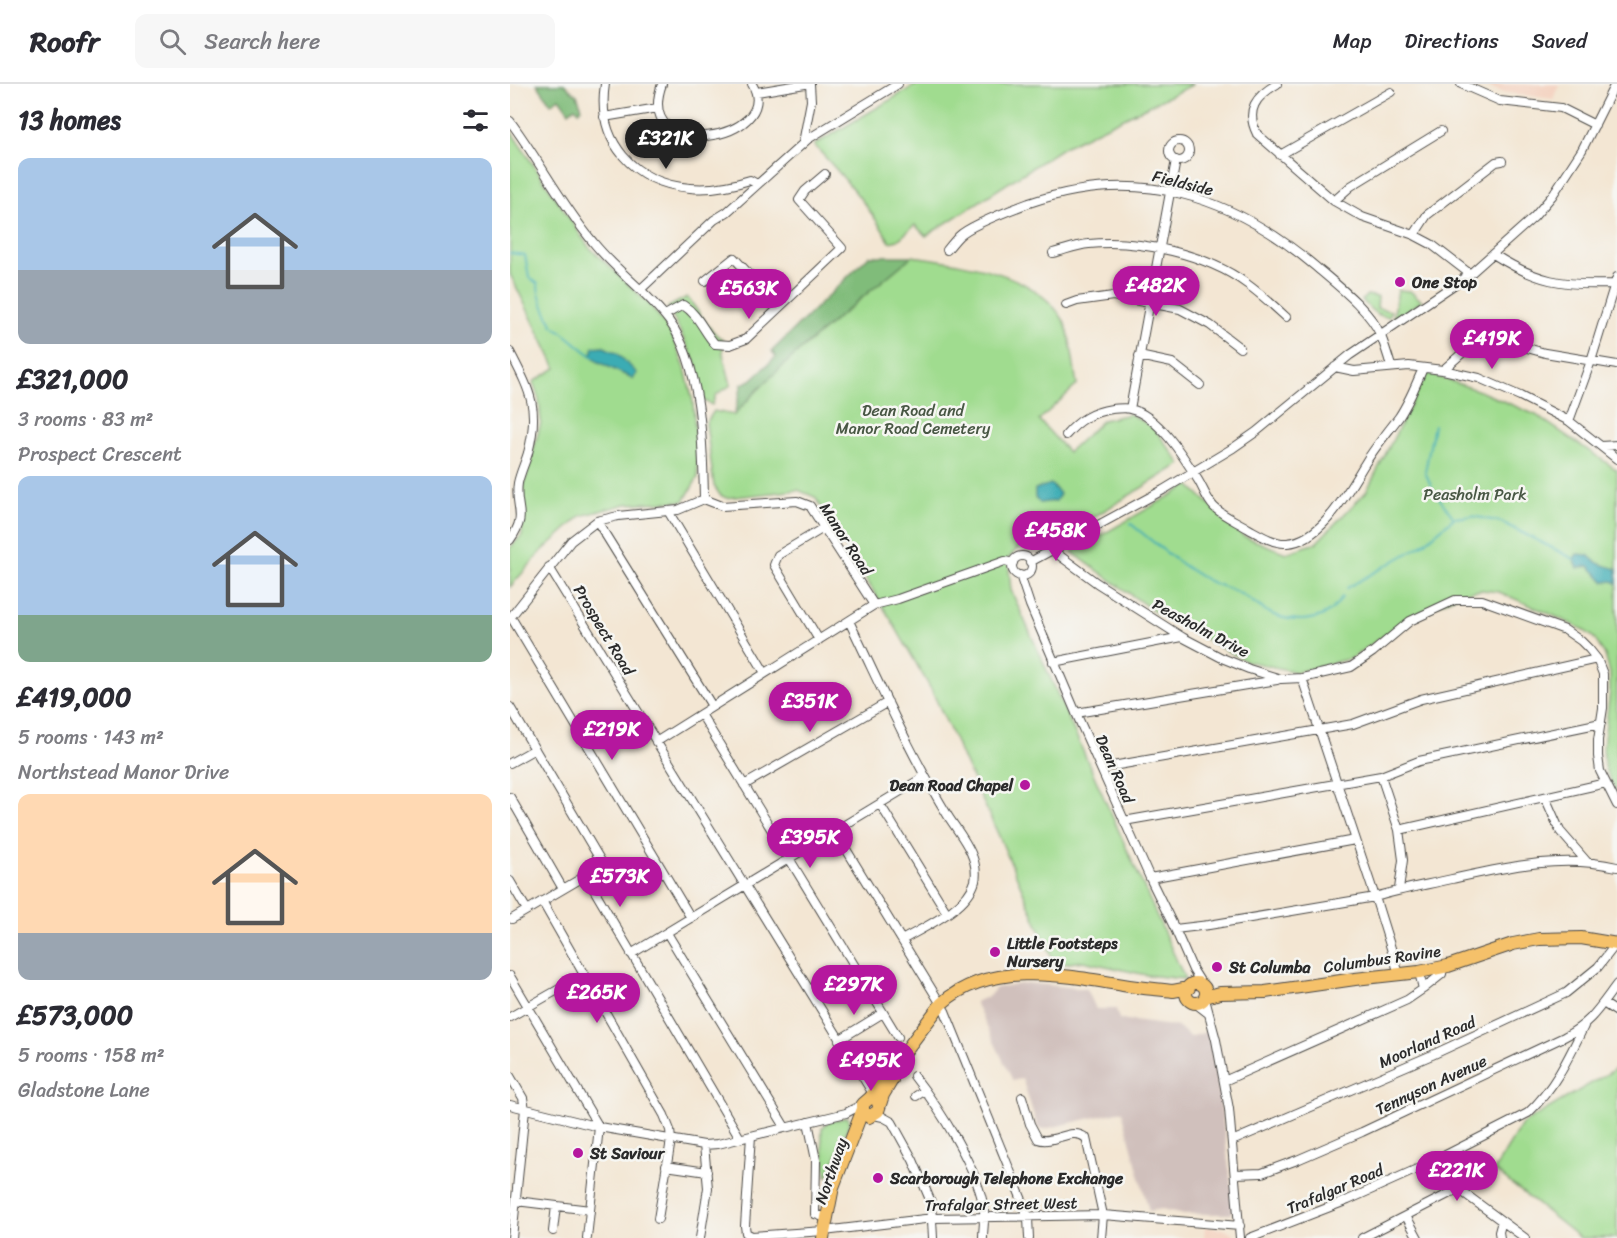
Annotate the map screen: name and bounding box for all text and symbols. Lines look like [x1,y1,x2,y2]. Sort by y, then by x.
search box [135,14,555,68]
text: Roofr [30,17,99,66]
text: Search here [204,22,320,61]
text: Map [1333,22,1371,60]
text: Directions [1404,22,1499,60]
text: Saved [1532,22,1587,60]
icon: search [156,25,189,58]
text: 13 homes [18,97,121,143]
icon: filters [459,104,492,137]
pin: £321K [624,119,708,170]
text: £321K [639,121,693,156]
street label: Fieldside [1149,161,1217,205]
icon: home [201,197,309,305]
pin: £482K [1114,266,1198,317]
text: £482K [1127,268,1185,303]
place label: One Stop [1411,268,1478,297]
pin: £563K [707,269,791,320]
text: £563K [720,271,778,306]
marker: One Stop [1393,275,1407,289]
pin: £419K [1450,319,1534,370]
text: £419K [1464,321,1520,356]
text: £321,000 [18,356,129,402]
park label: Dean Road and Manor Road Cemetery [836,396,991,443]
text: 3 rooms · 83 m² [18,402,153,437]
text: Prospect Crescent [18,437,182,472]
park label: Peasholm Park [1423,480,1527,509]
street label: Manor Road [811,496,882,583]
pin: £458K [1014,511,1098,562]
text: £458K [1026,513,1086,548]
icon: home [201,515,309,623]
street label: Prospect Road [565,579,643,682]
street label: Peasholm Drive [1147,590,1255,666]
text: £419,000 [18,674,131,720]
pin: £351K [768,682,852,733]
text: £351K [783,684,837,719]
pin: £219K [570,710,654,761]
text: £219K [584,712,640,747]
text: 5 rooms · 143 m² [18,720,164,755]
street label: Dean Road [1087,730,1144,810]
text: Northstead Manor Drive [18,755,229,790]
place label: Dean Road Chapel [889,771,1014,800]
marker: Dean Road Chapel [1018,778,1032,792]
pin: £395K [768,818,852,869]
text: £395K [781,820,839,855]
icon: home [201,833,309,941]
pin: £573K [578,857,662,908]
text: £573K [591,859,649,894]
place label: Little Footsteps Nursery [1006,929,1118,976]
street label: Columbus Ravine [1321,936,1443,982]
marker: Little Footsteps Nursery [988,945,1002,959]
place label: St Columba [1228,953,1312,982]
marker: St Columba [1210,960,1224,974]
pin: £297K [812,965,896,1016]
text: £297K [825,967,883,1002]
pin: £265K [555,973,639,1024]
text: £265K [568,975,626,1010]
text: £573,000 [18,992,133,1038]
street label: Moorland Road [1374,1007,1482,1076]
text: 5 rooms · 158 m² [18,1038,165,1073]
pin: £495K [829,1041,913,1092]
text: £495K [841,1043,901,1078]
street label: Tennyson Avenue [1370,1046,1492,1124]
text: Gladstone Lane [18,1073,150,1108]
street label: Northway [806,1133,856,1208]
place label: St Saviour [589,1139,666,1168]
marker: St Saviour [571,1146,585,1160]
pin: £221K [1415,1151,1499,1202]
text: £221K [1430,1153,1484,1188]
street label: Trafalgar Road [1282,1155,1389,1222]
place label: Scarborough Telephone Exchange [889,1164,1124,1193]
marker: Scarborough Telephone Exchange [871,1171,885,1185]
street label: Trafalgar Street West [924,1188,1078,1220]

